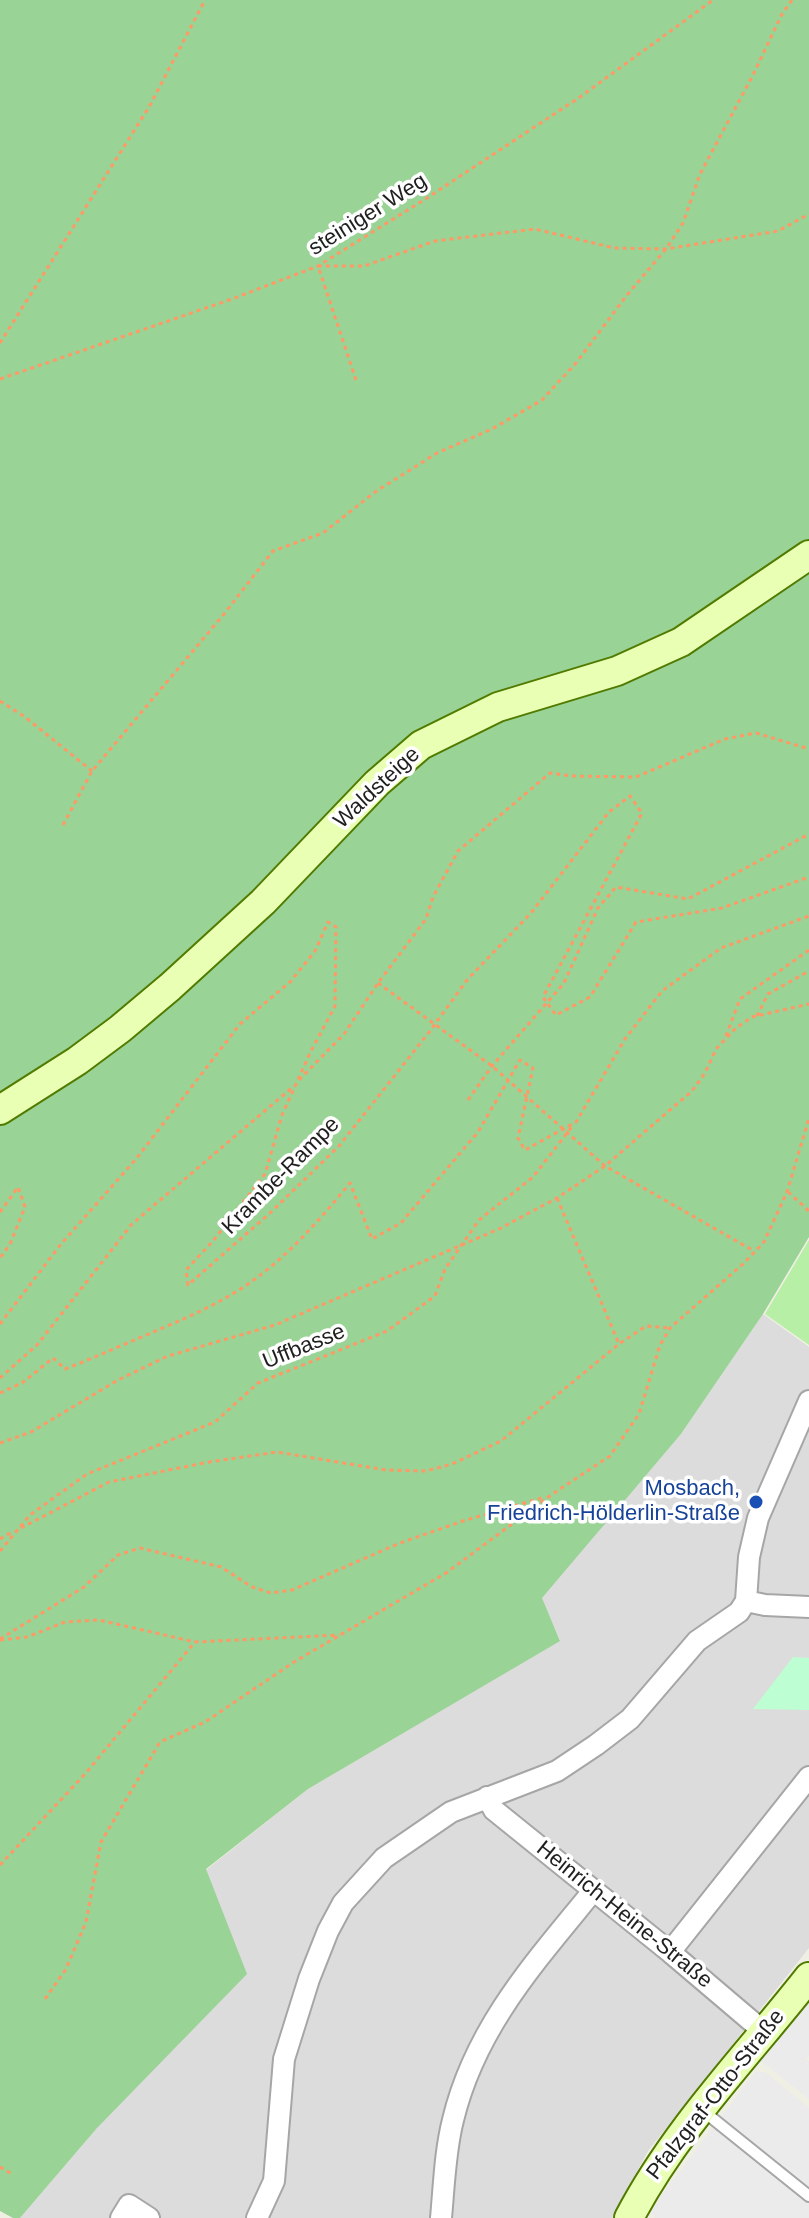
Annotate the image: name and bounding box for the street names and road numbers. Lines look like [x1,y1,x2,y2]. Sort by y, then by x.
street label: steiniger Weg [304,168,432,262]
street label: Waldsteige [328,742,426,834]
street label: Krambe-Rampe [217,1112,345,1240]
street label: Uffbasse [259,1319,349,1375]
street label: Heinrich-Heine-Straße [531,1836,717,1994]
street label: Pfalzgraf-Otto-Straße [641,2005,791,2185]

